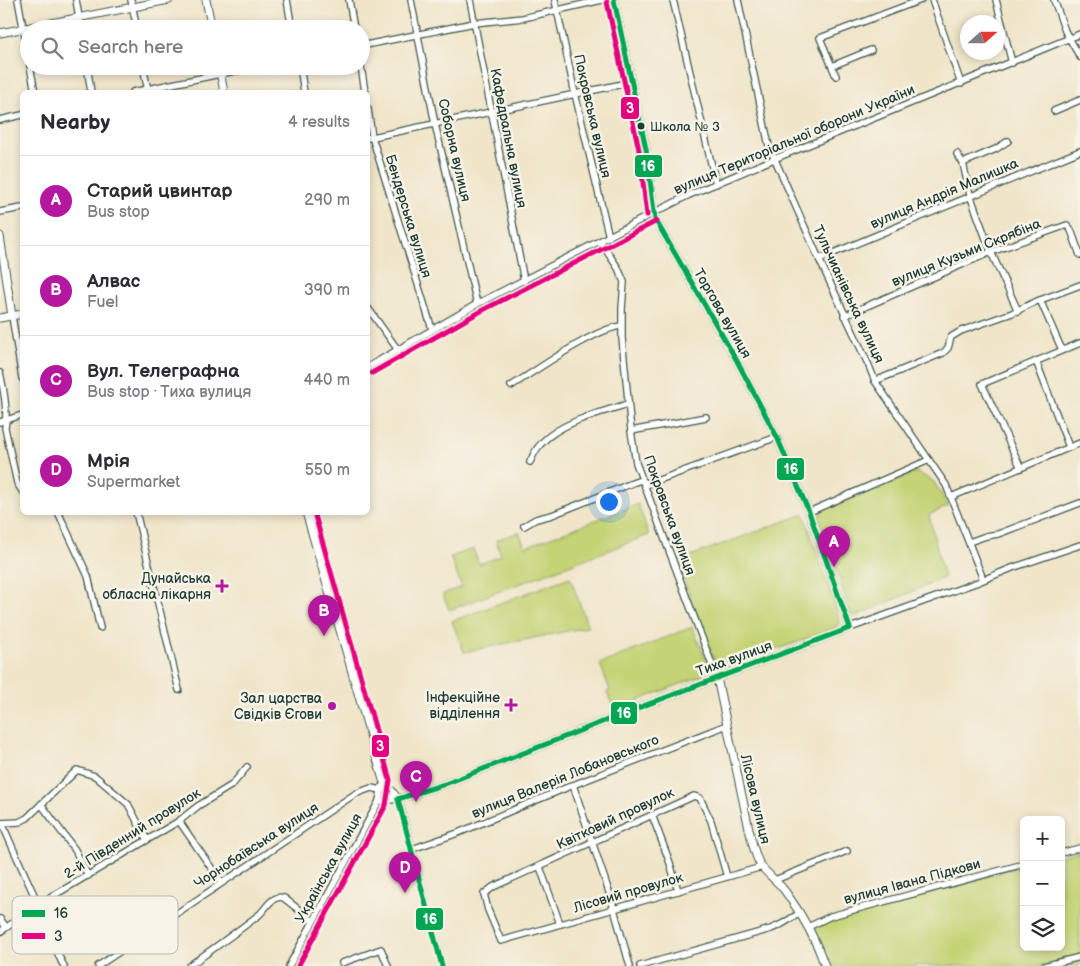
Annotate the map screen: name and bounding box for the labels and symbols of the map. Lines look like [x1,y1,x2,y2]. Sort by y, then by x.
north arrow [960,15,1005,60]
street label: Покровська вулиця [570,53,615,180]
street label: Кафедральна вулиця [487,67,530,210]
street label: вулиця Територіальної оборони України [671,81,917,198]
line badge: 3 [620,96,640,120]
street label: Соборна вулиця [434,97,475,203]
text: 3 [626,100,634,117]
place label: Школа № 3 [650,119,720,135]
marker: Школа № 3 [636,121,646,131]
street label: Бендерська вулиця [382,152,435,280]
line badge: 16 [634,154,663,178]
street label: вулиця Андрія Малишка [868,154,1021,232]
text: 16 [641,158,655,175]
street label: вулиця Кузьми Скрябіна [889,214,1044,290]
street label: Тульчианівська вулиця [809,223,888,366]
street label: Торгова вулиця [690,265,755,361]
street label: Покровська вулиця [640,453,699,578]
line badge: 16 [776,457,805,481]
text: 16 [784,461,798,478]
your location [596,489,622,515]
pin: A [818,526,850,567]
place label: Дунайська обласна лікарня [102,570,212,603]
marker: Дунайська обласна лікарня [215,579,229,593]
pin: B [308,595,340,636]
street label: Тиха вулиця [694,637,775,680]
place label: Інфекційне відділення [426,689,500,722]
place label: Зал царства Свідків Єгови [234,690,323,723]
marker: Інфекційне відділення [504,698,518,712]
marker: Зал царства Свідків Єгови [326,700,338,712]
line badge: 16 [610,701,638,725]
text: 16 [617,705,631,722]
street label: вулиця Валерія Лобановського [469,731,661,822]
line badge: 3 [371,734,390,758]
text: 3 [376,738,384,755]
street label: Лісова вулиця [737,752,774,846]
pin: C [400,761,432,802]
street label: 2-й Південний провулок [61,784,204,882]
street label: Квітковий провулок [554,784,677,853]
street label: Чорнобаївська вулиця [191,799,322,892]
street label: Українська вулиця [291,810,366,926]
pin: D [389,852,421,893]
street label: вулиця Івана Підкови [842,855,982,908]
street label: Лісовий провулок [570,869,685,917]
legend [12,896,178,954]
text: 16 [54,905,68,922]
line badge: 16 [415,907,444,931]
text: 16 [423,911,437,928]
text: 3 [54,928,63,945]

